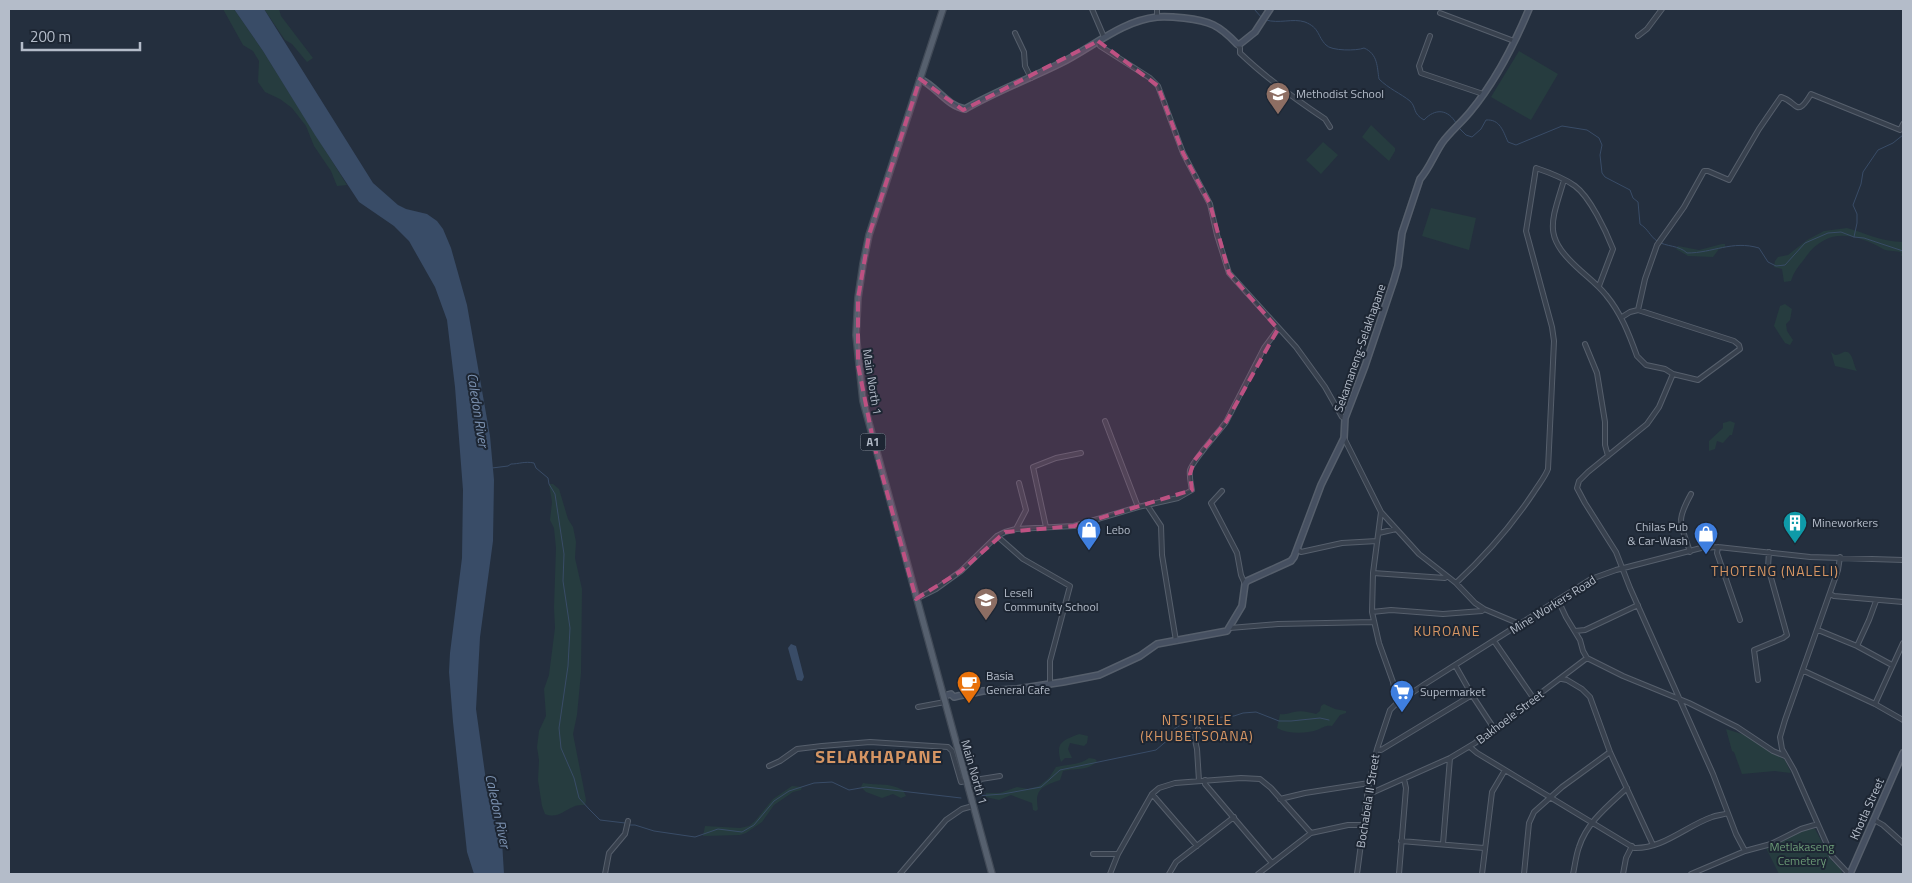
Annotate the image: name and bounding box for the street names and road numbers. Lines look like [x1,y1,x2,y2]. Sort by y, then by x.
street label: Sekamaneng-Selakhapane [1329,281,1390,415]
street label: Main North 1 [858,348,887,416]
road number: A1 [860,434,886,451]
street label: Mine Workers Road [1506,570,1600,639]
street label: Bakhoele Street [1472,684,1548,748]
street label: Main North 1 [956,737,993,806]
street label: Bochabela II Street [1351,752,1384,849]
street label: Khotla Street [1844,774,1889,843]

